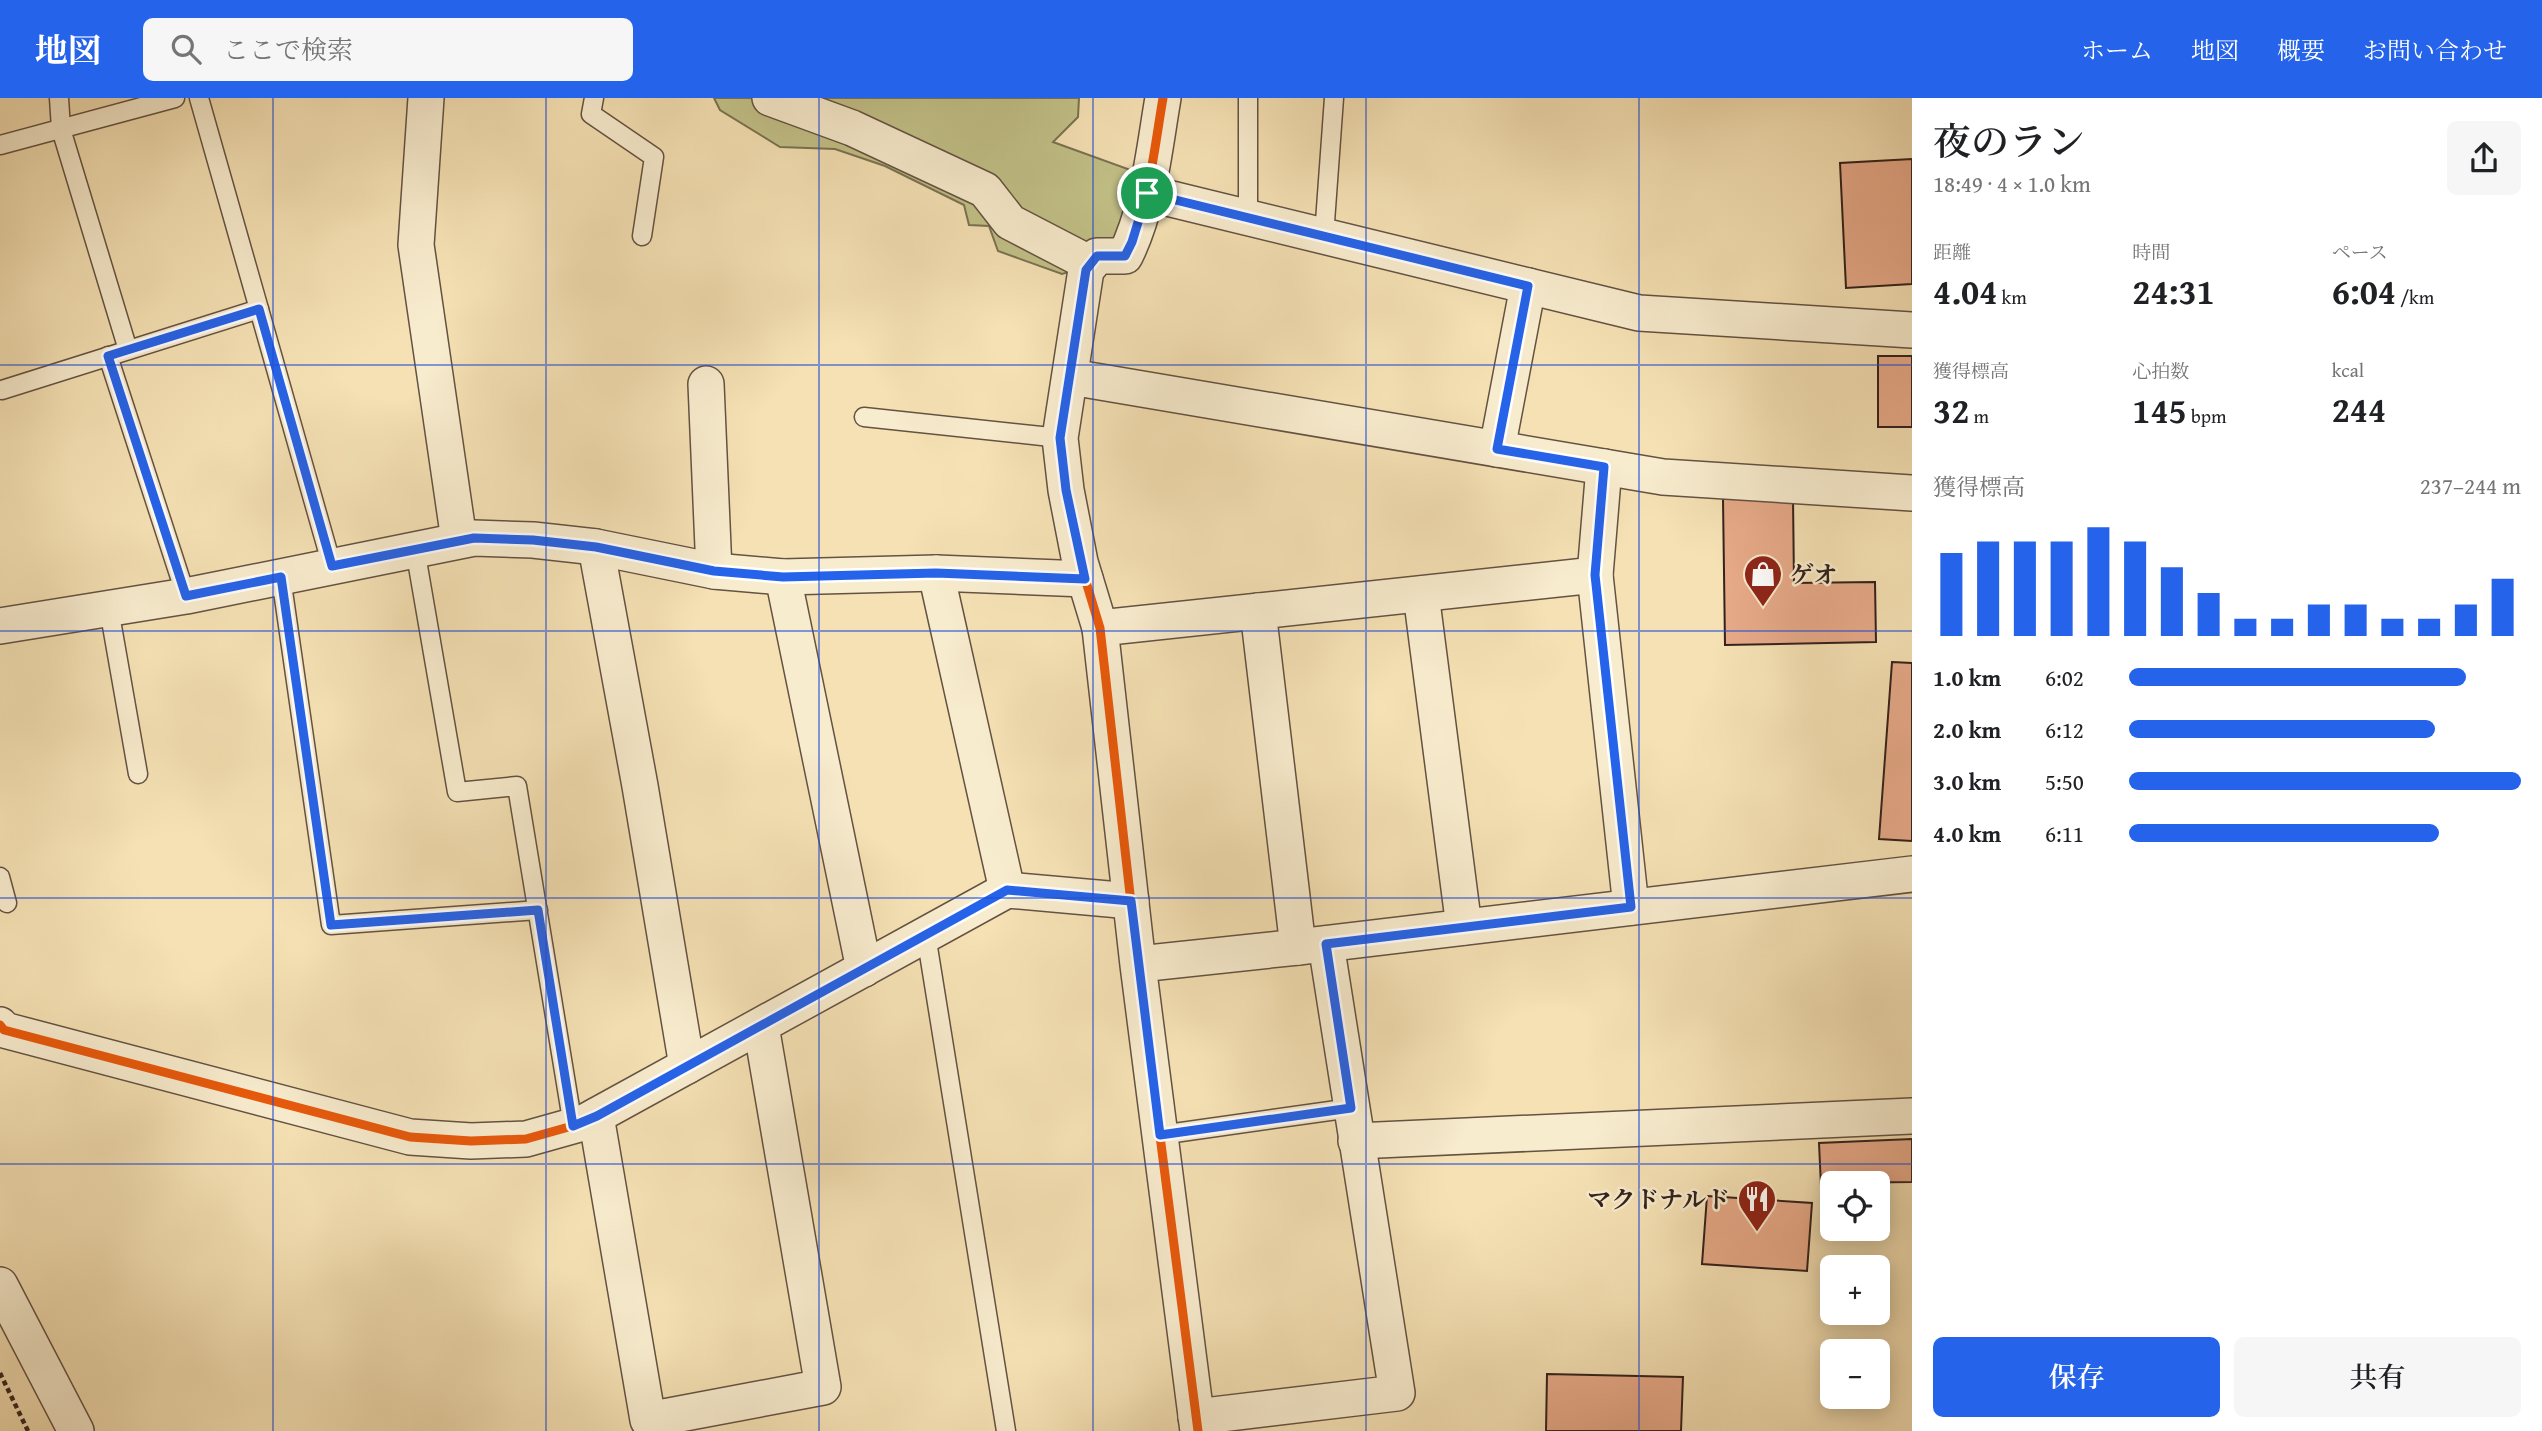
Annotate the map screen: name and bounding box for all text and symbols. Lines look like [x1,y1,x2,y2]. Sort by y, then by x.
search box [143,18,633,81]
text: 地図 [35,26,101,74]
icon: search [167,30,205,68]
text: ここで検索 [223,30,353,69]
text: ホーム [2081,33,2153,68]
text: 地図 [2191,33,2239,68]
text: 概要 [2277,33,2325,68]
text: お問い合わせ [2363,33,2507,68]
text: 夜のラン [1933,113,2085,169]
button: share [2447,121,2521,195]
pin [1117,163,1177,223]
text: 18:49 · 4 × 1.0 km [1933,167,2091,200]
icon: arrive [1128,174,1166,212]
text: 距離 [1933,238,1971,266]
text: 時間 [2132,238,2170,266]
text: ペース [2332,238,2388,266]
text: 4.04 [1933,266,1997,317]
text: 24:31 [2132,266,2215,317]
text: 6:04 [2332,266,2396,317]
text: km [1997,283,2027,311]
text: /km [2396,283,2434,311]
text: kcal [2332,356,2364,384]
text: 獲得標高 [1933,357,2009,385]
text: 心拍数 [2132,357,2189,385]
text: 244 [2332,384,2386,435]
text: 32 [1933,385,1969,436]
text: 145 [2132,385,2187,436]
text: m [1969,402,1989,430]
text: bpm [2187,402,2227,430]
text: 237–244 m [2420,469,2521,502]
text: 獲得標高 [1933,470,2025,503]
shop icon: ゲオ [1742,553,1784,608]
place label: ゲオ [1790,557,1838,592]
text: 1.0 km [1933,661,2001,694]
text: 6:02 [2045,661,2084,694]
text: 2.0 km [1933,713,2001,746]
text: 6:12 [2045,713,2084,746]
text: 3.0 km [1933,765,2001,798]
text: 5:50 [2045,765,2084,798]
text: 4.0 km [1933,817,2001,850]
text: 6:11 [2045,817,2084,850]
map controls [1820,1171,1890,1409]
button: locate [1820,1171,1890,1241]
restaurant icon: マクドナルド [1736,1178,1778,1233]
place label: マクドナルド [1587,1182,1730,1217]
button: + [1820,1255,1890,1325]
button: 保存 [1933,1337,2220,1417]
button: 共有 [2234,1337,2521,1417]
button: − [1820,1339,1890,1409]

